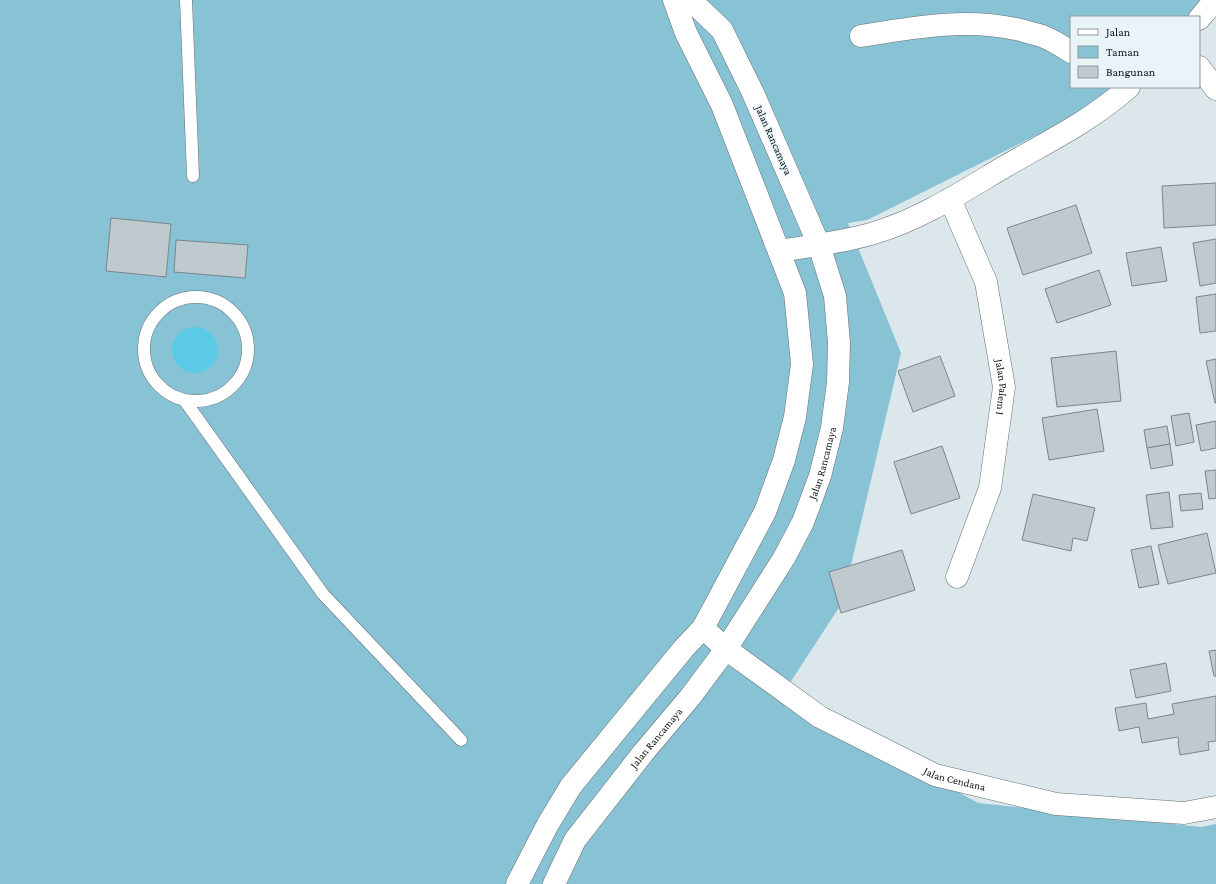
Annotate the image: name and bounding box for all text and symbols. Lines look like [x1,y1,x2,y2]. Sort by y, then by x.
legend [1070,16,1200,88]
text: Jalan [1105,25,1131,39]
text: Taman [1106,45,1140,59]
text: Bangunan [1106,65,1156,79]
street label: Jalan Rancamaya [752,102,795,177]
street label: Jalan Palem I [992,357,1010,416]
street label: Jalan Rancamaya [806,426,838,502]
street label: Jalan Rancamaya [627,705,685,772]
street label: Jalan Cendana [921,764,987,793]

